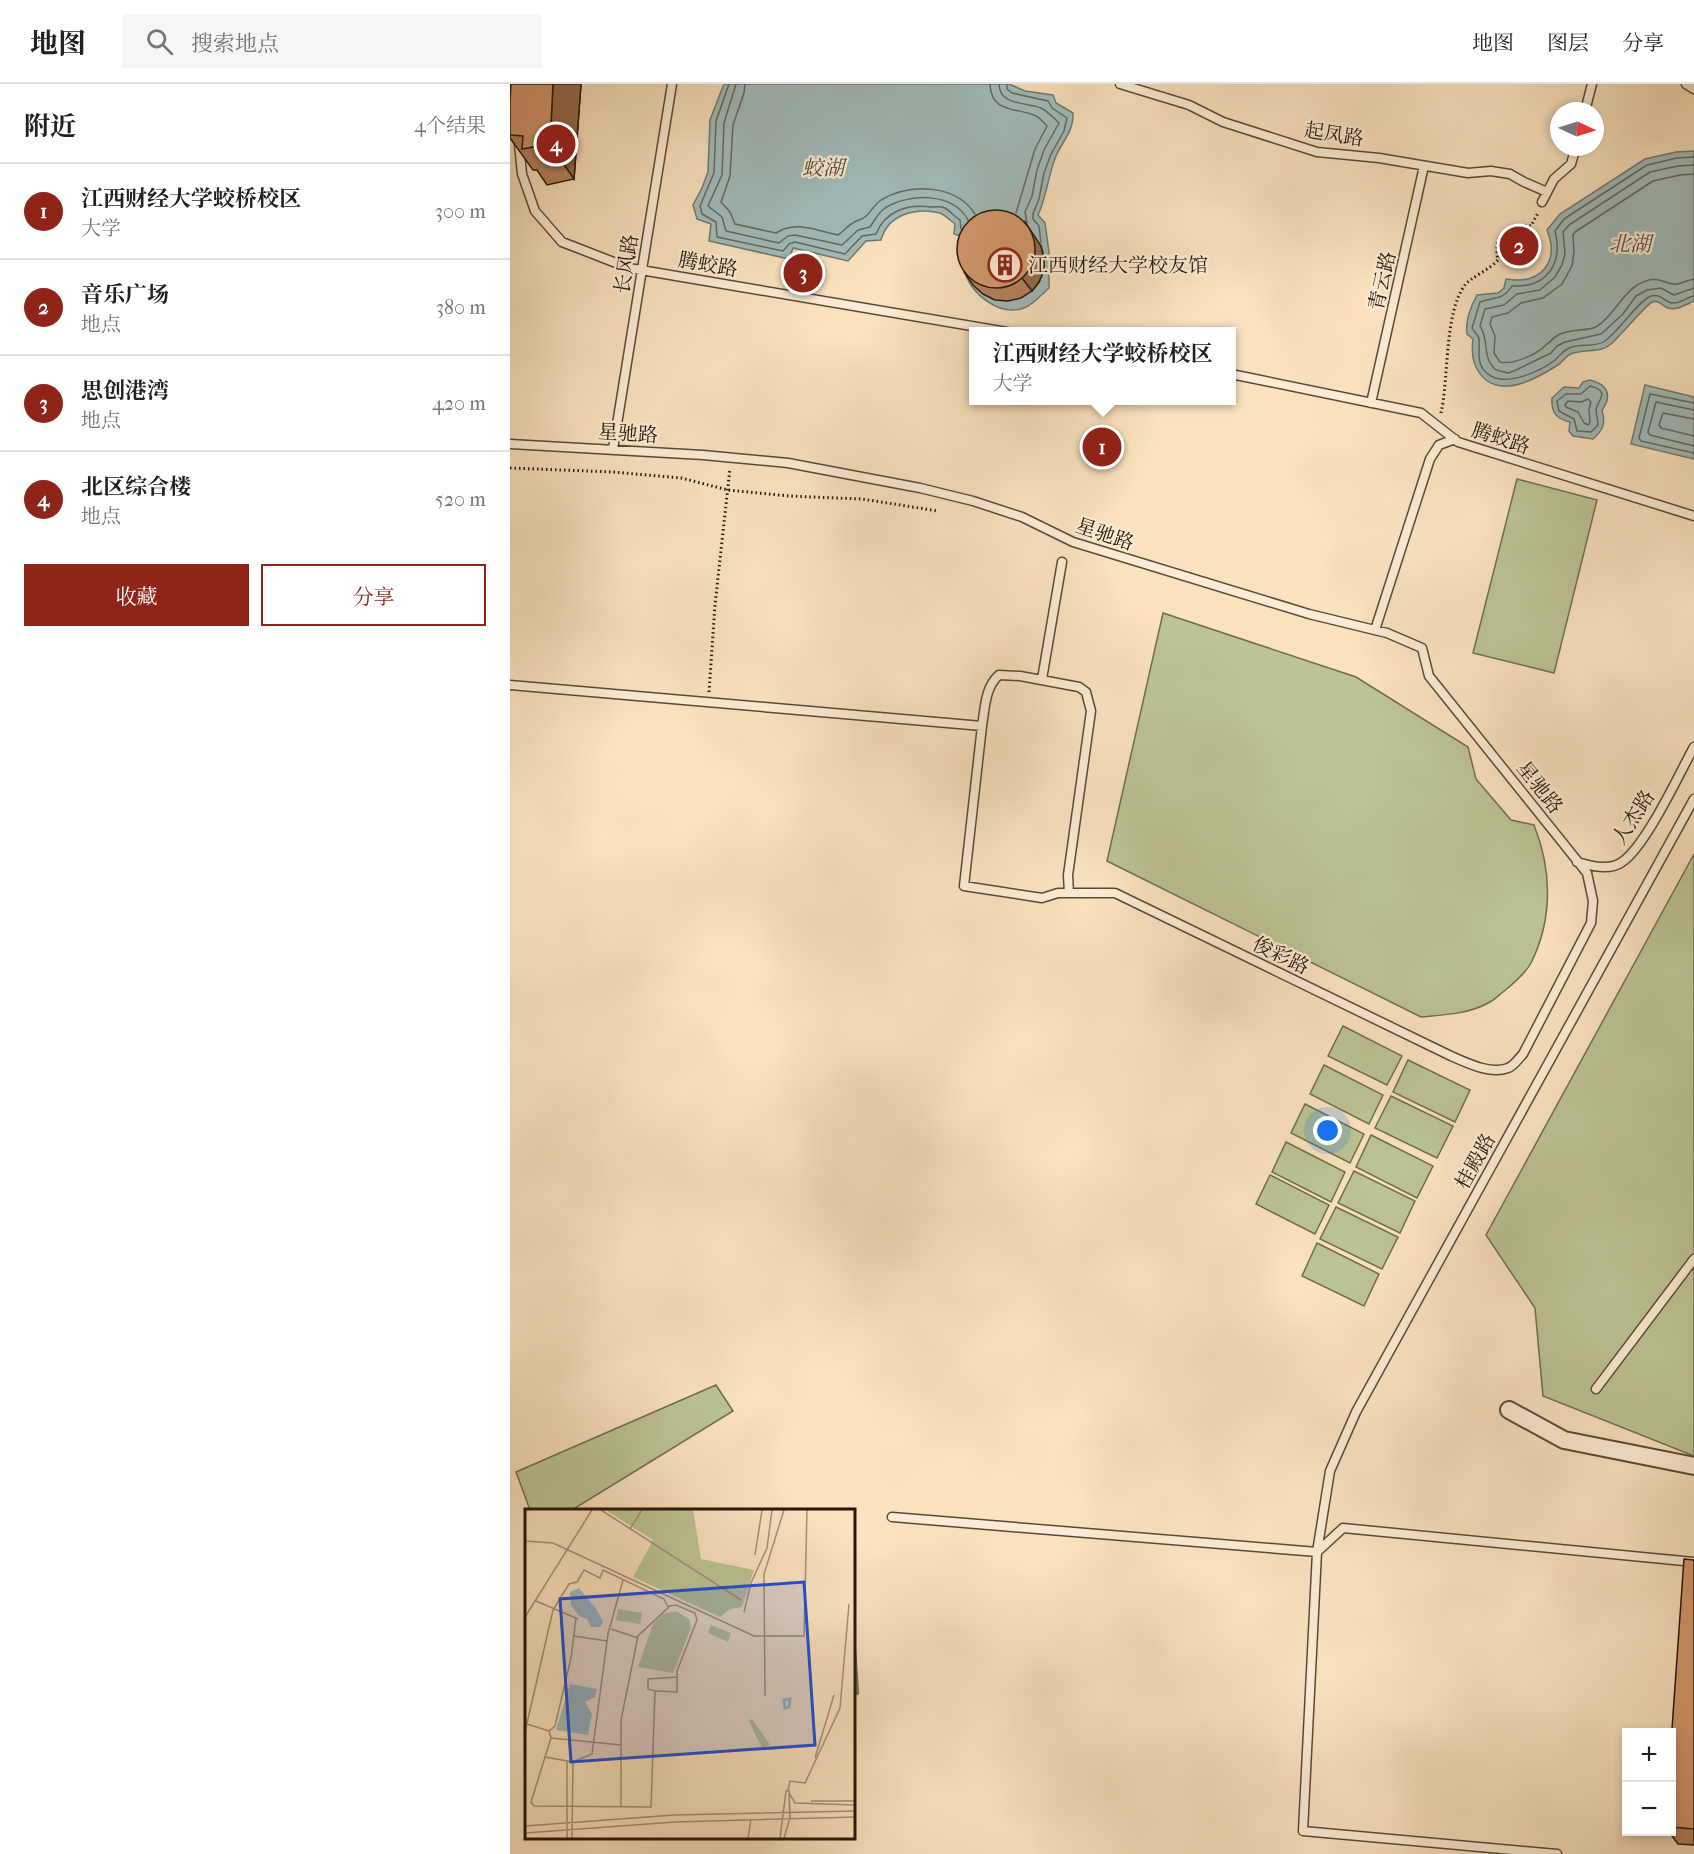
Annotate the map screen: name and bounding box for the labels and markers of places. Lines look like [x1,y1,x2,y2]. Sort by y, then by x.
pin: 4 [536,122,576,166]
pin: 2 [1500,224,1538,268]
building icon: 江西财经大学校友馆 [987,247,1023,283]
pin: 3 [784,250,822,296]
place label: 江西财经大学校友馆 [1028,254,1208,277]
pin: 1 [1082,424,1122,470]

